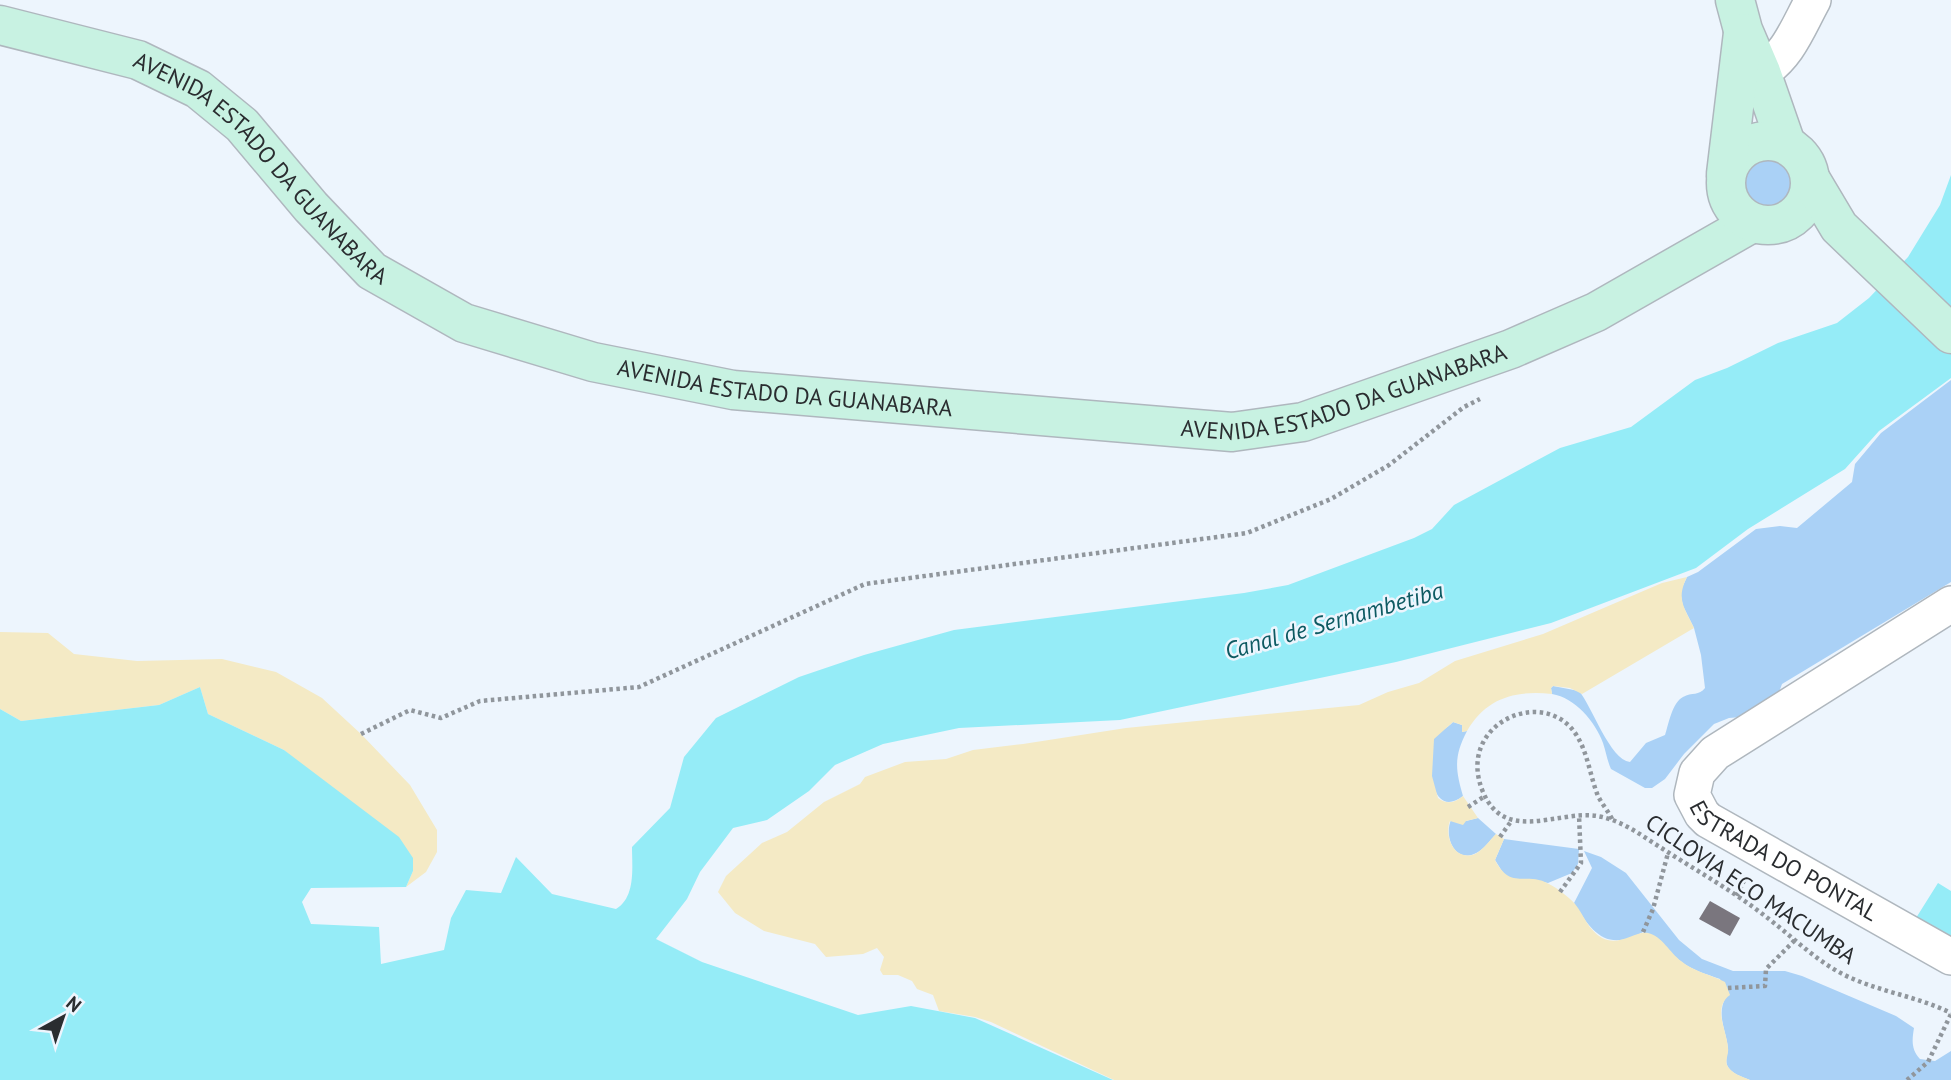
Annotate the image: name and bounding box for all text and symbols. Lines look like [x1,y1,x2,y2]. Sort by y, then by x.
street label: AVENIDA ESTADO DA GUANABARA [129,45,393,291]
street label: AVENIDA ESTADO DA GUANABARA [1180,337,1511,446]
street label: AVENIDA ESTADO DA GUANABARA [615,352,954,422]
water label: Canal de Sernambetiba [1221,574,1447,667]
street label: ESTRADA DO PONTAL [1683,795,1883,927]
street label: CICLOVIA ECO MACUMBA [1640,807,1863,970]
north arrow [28,982,98,1052]
text: N [61,991,86,1017]

